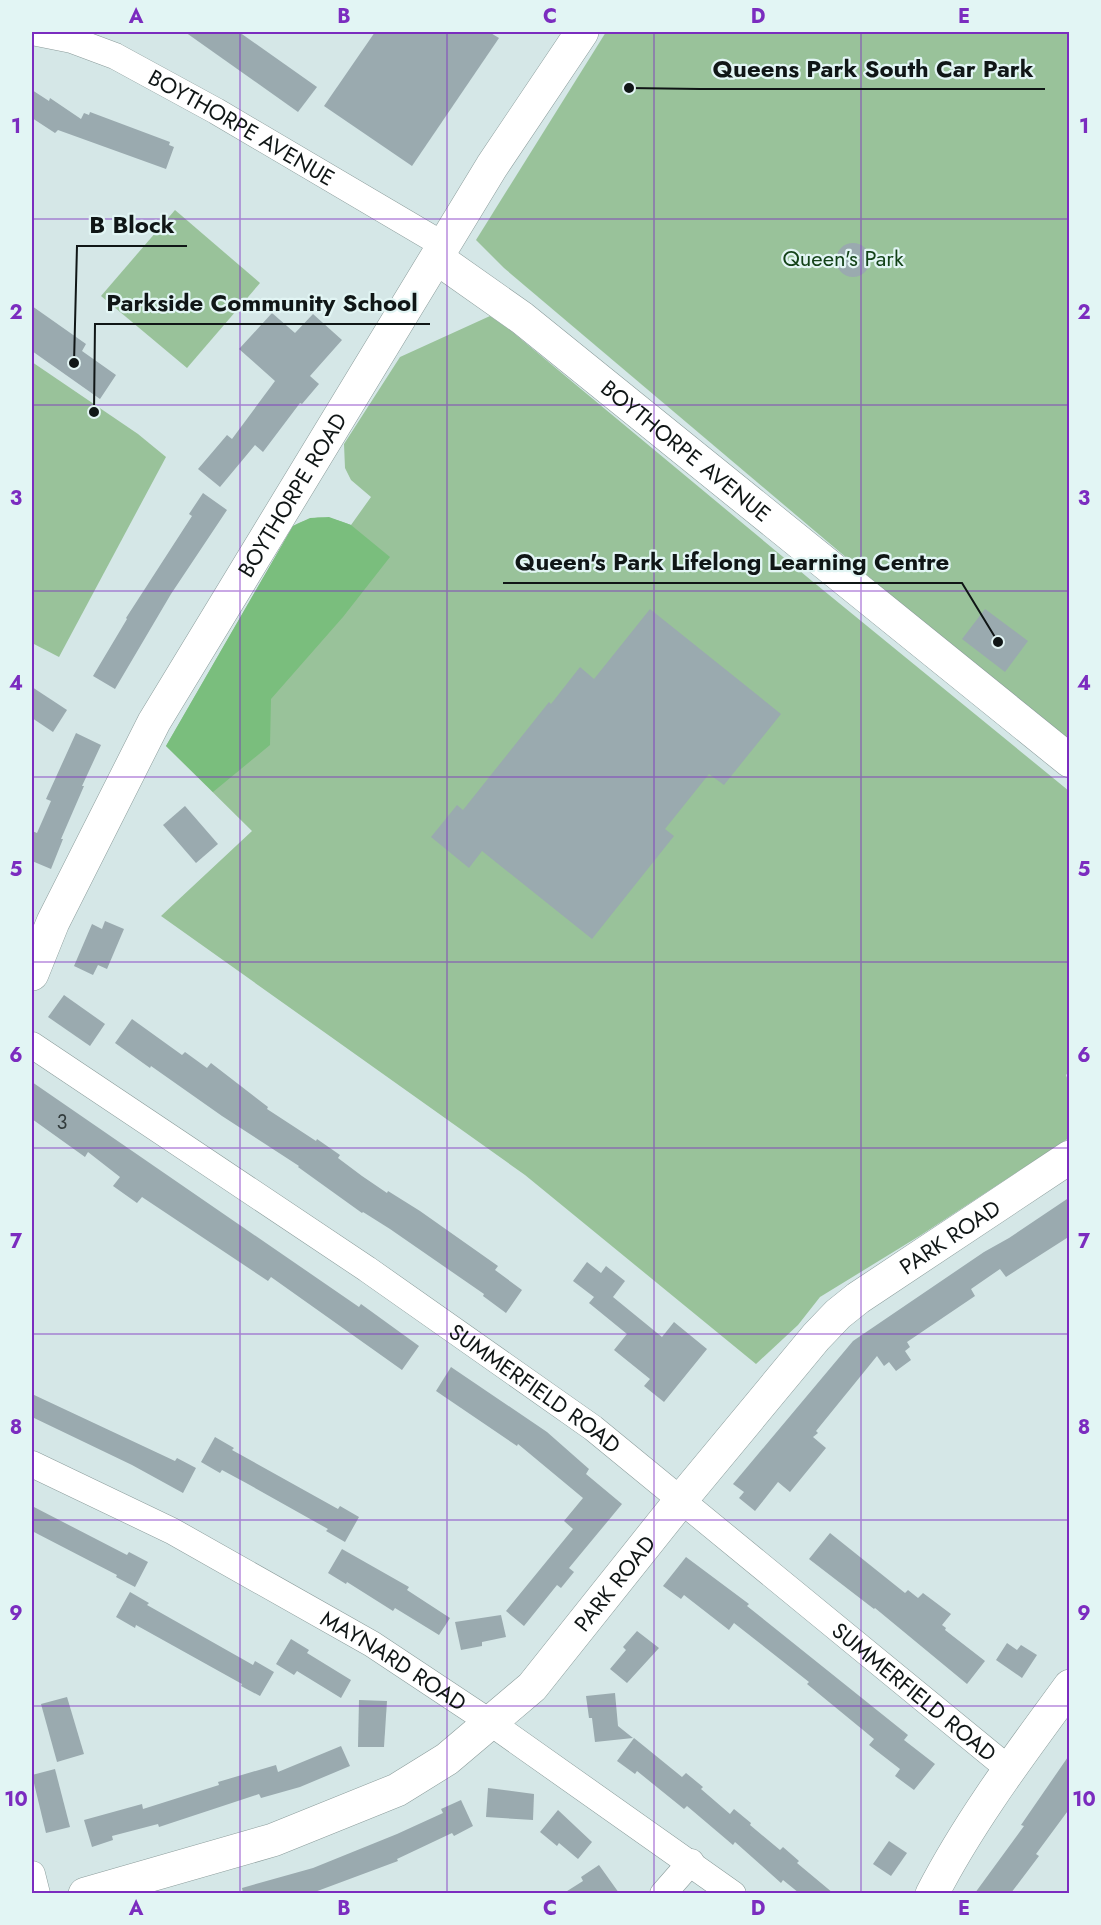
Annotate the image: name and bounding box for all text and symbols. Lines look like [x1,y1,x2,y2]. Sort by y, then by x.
text: A [128,2,144,31]
text: B [337,2,351,31]
text: C [543,2,557,31]
text: D [751,2,765,31]
text: E [958,2,970,31]
callout: Queens Park South Car Park [700,47,1045,89]
text: Queens Park South Car Park [712,51,1034,86]
street label: BOYTHORPE AVENUE [143,61,341,194]
text: 1 [11,112,21,141]
text: 1 [1079,112,1089,141]
callout: B Block [77,204,187,246]
text: B Block [89,207,175,242]
park label: Queen's Park [782,242,904,274]
callout: Parkside Community School [95,282,430,324]
text: Parkside Community School [106,285,418,320]
text: 2 [9,298,23,327]
text: 2 [1077,298,1091,327]
street label: BOYTHORPE AVENUE [594,372,778,529]
street label: BOYTHORPE ROAD [230,407,354,583]
text: 3 [10,484,22,513]
text: 3 [1078,484,1090,513]
callout: Queen's Park Lifelong Learning Centre [503,541,962,583]
text: Queen's Park Lifelong Learning Centre [515,544,949,579]
text: 4 [9,669,23,698]
text: 4 [1077,669,1091,698]
text: 5 [10,855,23,884]
text: 5 [1078,855,1091,884]
text: 6 [9,1041,23,1070]
text: 6 [1077,1041,1091,1070]
house number: 3 [57,1108,68,1137]
street label: PARK ROAD [893,1192,1007,1282]
text: 7 [10,1227,23,1256]
text: 7 [1078,1227,1091,1256]
street label: SUMMERFIELD ROAD [443,1316,628,1461]
text: 8 [10,1413,22,1442]
text: 8 [1078,1413,1090,1442]
street label: PARK ROAD [566,1528,663,1638]
text: 9 [9,1599,23,1628]
text: 9 [1077,1599,1091,1628]
street label: MAYNARD ROAD [315,1602,473,1719]
street label: SUMMERFIELD ROAD [825,1614,1004,1769]
text: 10 [4,1785,28,1814]
text: 10 [1072,1785,1096,1814]
text: A [128,1894,144,1923]
text: B [337,1894,351,1923]
text: C [543,1894,557,1923]
text: D [751,1894,765,1923]
text: E [958,1894,970,1923]

